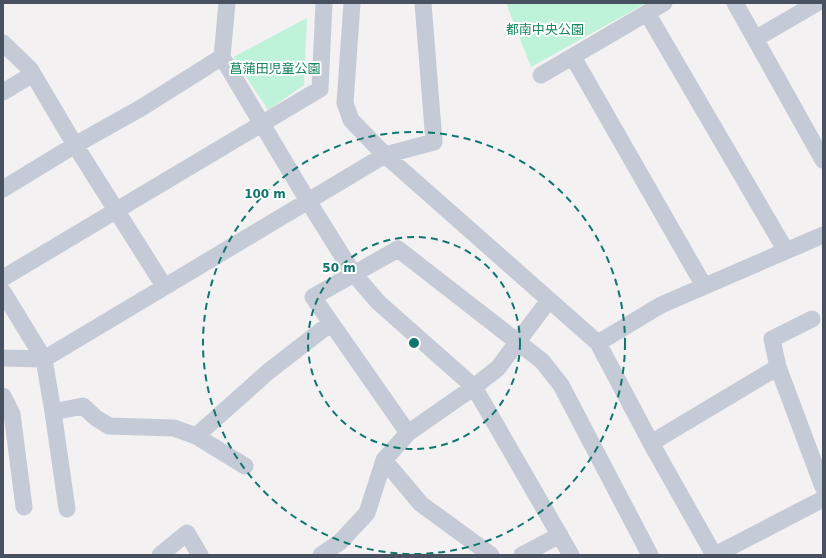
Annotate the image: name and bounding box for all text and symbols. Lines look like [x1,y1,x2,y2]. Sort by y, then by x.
park label: 都南中央公園 [506,22,584,37]
park label: 菖蒲田児童公園 [229,61,321,76]
text: 100 m [244,187,286,201]
text: 50 m [322,261,356,275]
centre of rings [407,336,421,350]

